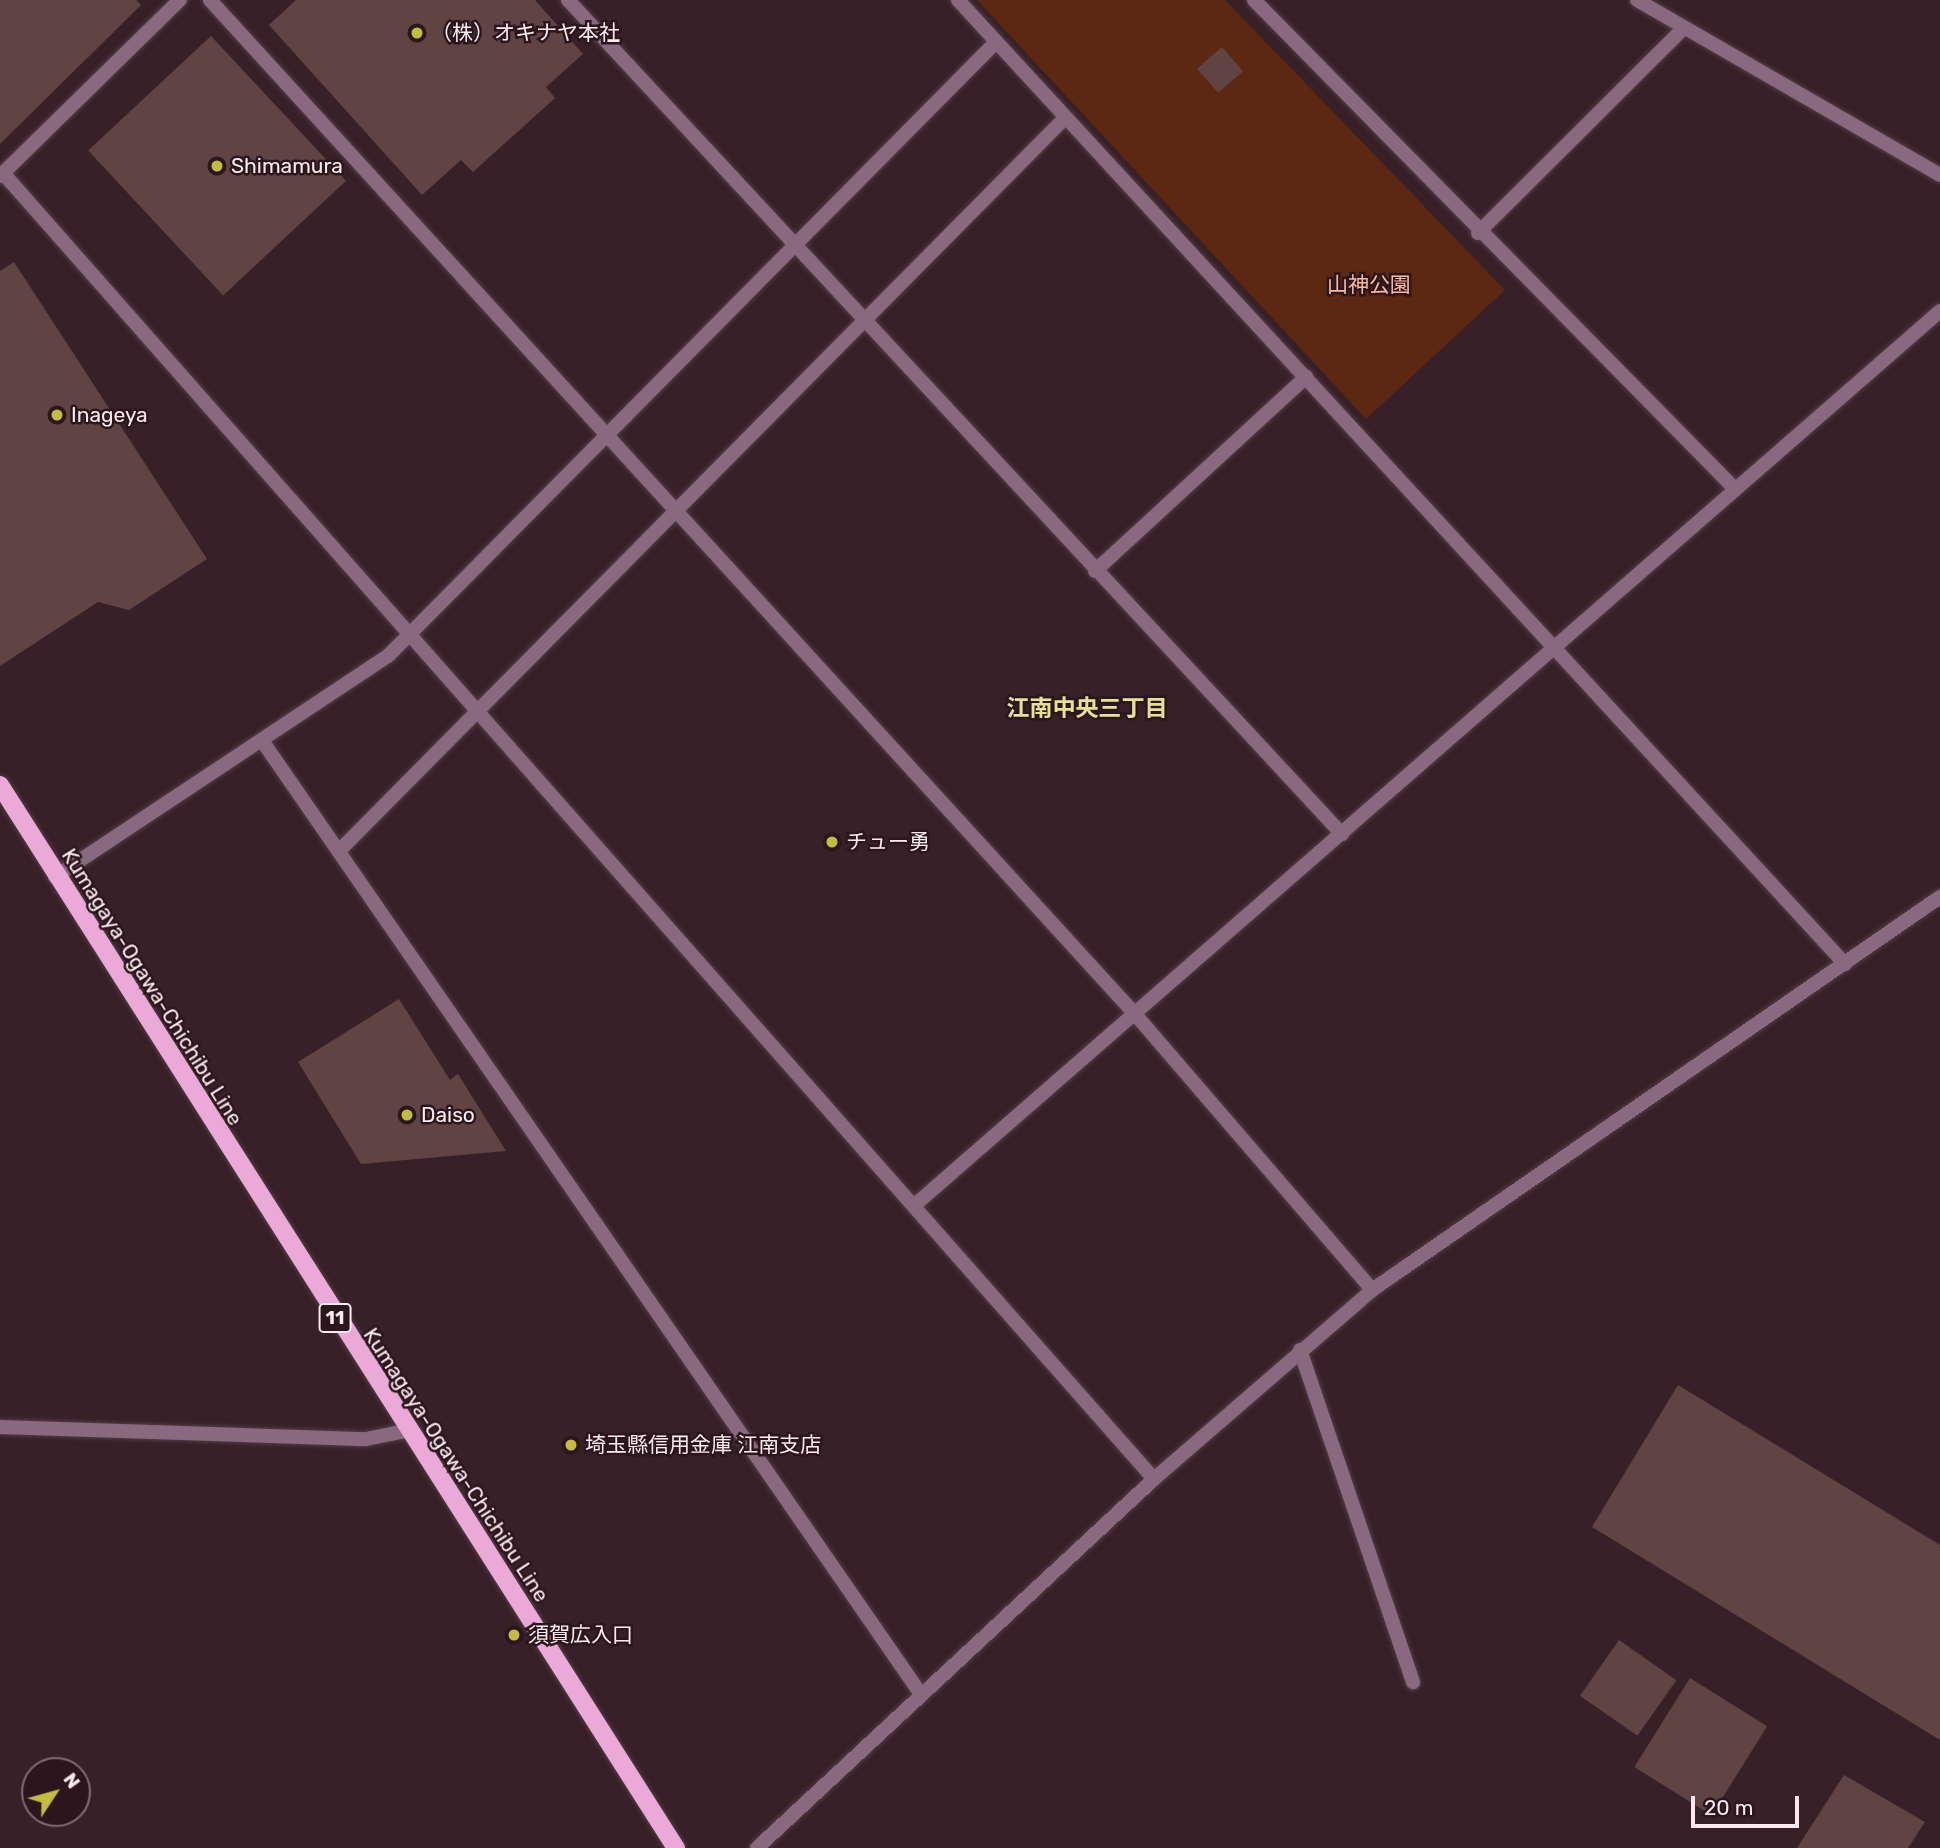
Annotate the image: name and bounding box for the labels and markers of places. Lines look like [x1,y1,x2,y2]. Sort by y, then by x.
place label: （株）オキナヤ本社 [431,20,620,46]
marker: （株）オキナヤ本社 [409,25,425,41]
place label: Shimamura [231,153,343,179]
marker: Shimamura [209,158,225,174]
place label: Inageya [71,402,148,428]
marker: Inageya [49,407,65,423]
place label: チュー勇 [846,829,930,855]
marker: チュー勇 [824,834,840,850]
place label: Daiso [421,1102,475,1128]
marker: Daiso [399,1107,415,1123]
place label: 埼玉縣信用金庫 江南支店 [585,1432,821,1458]
marker: 埼玉縣信用金庫 江南支店 [563,1437,579,1453]
place label: 須賀広入口 [528,1622,633,1648]
marker: 須賀広入口 [506,1627,522,1643]

